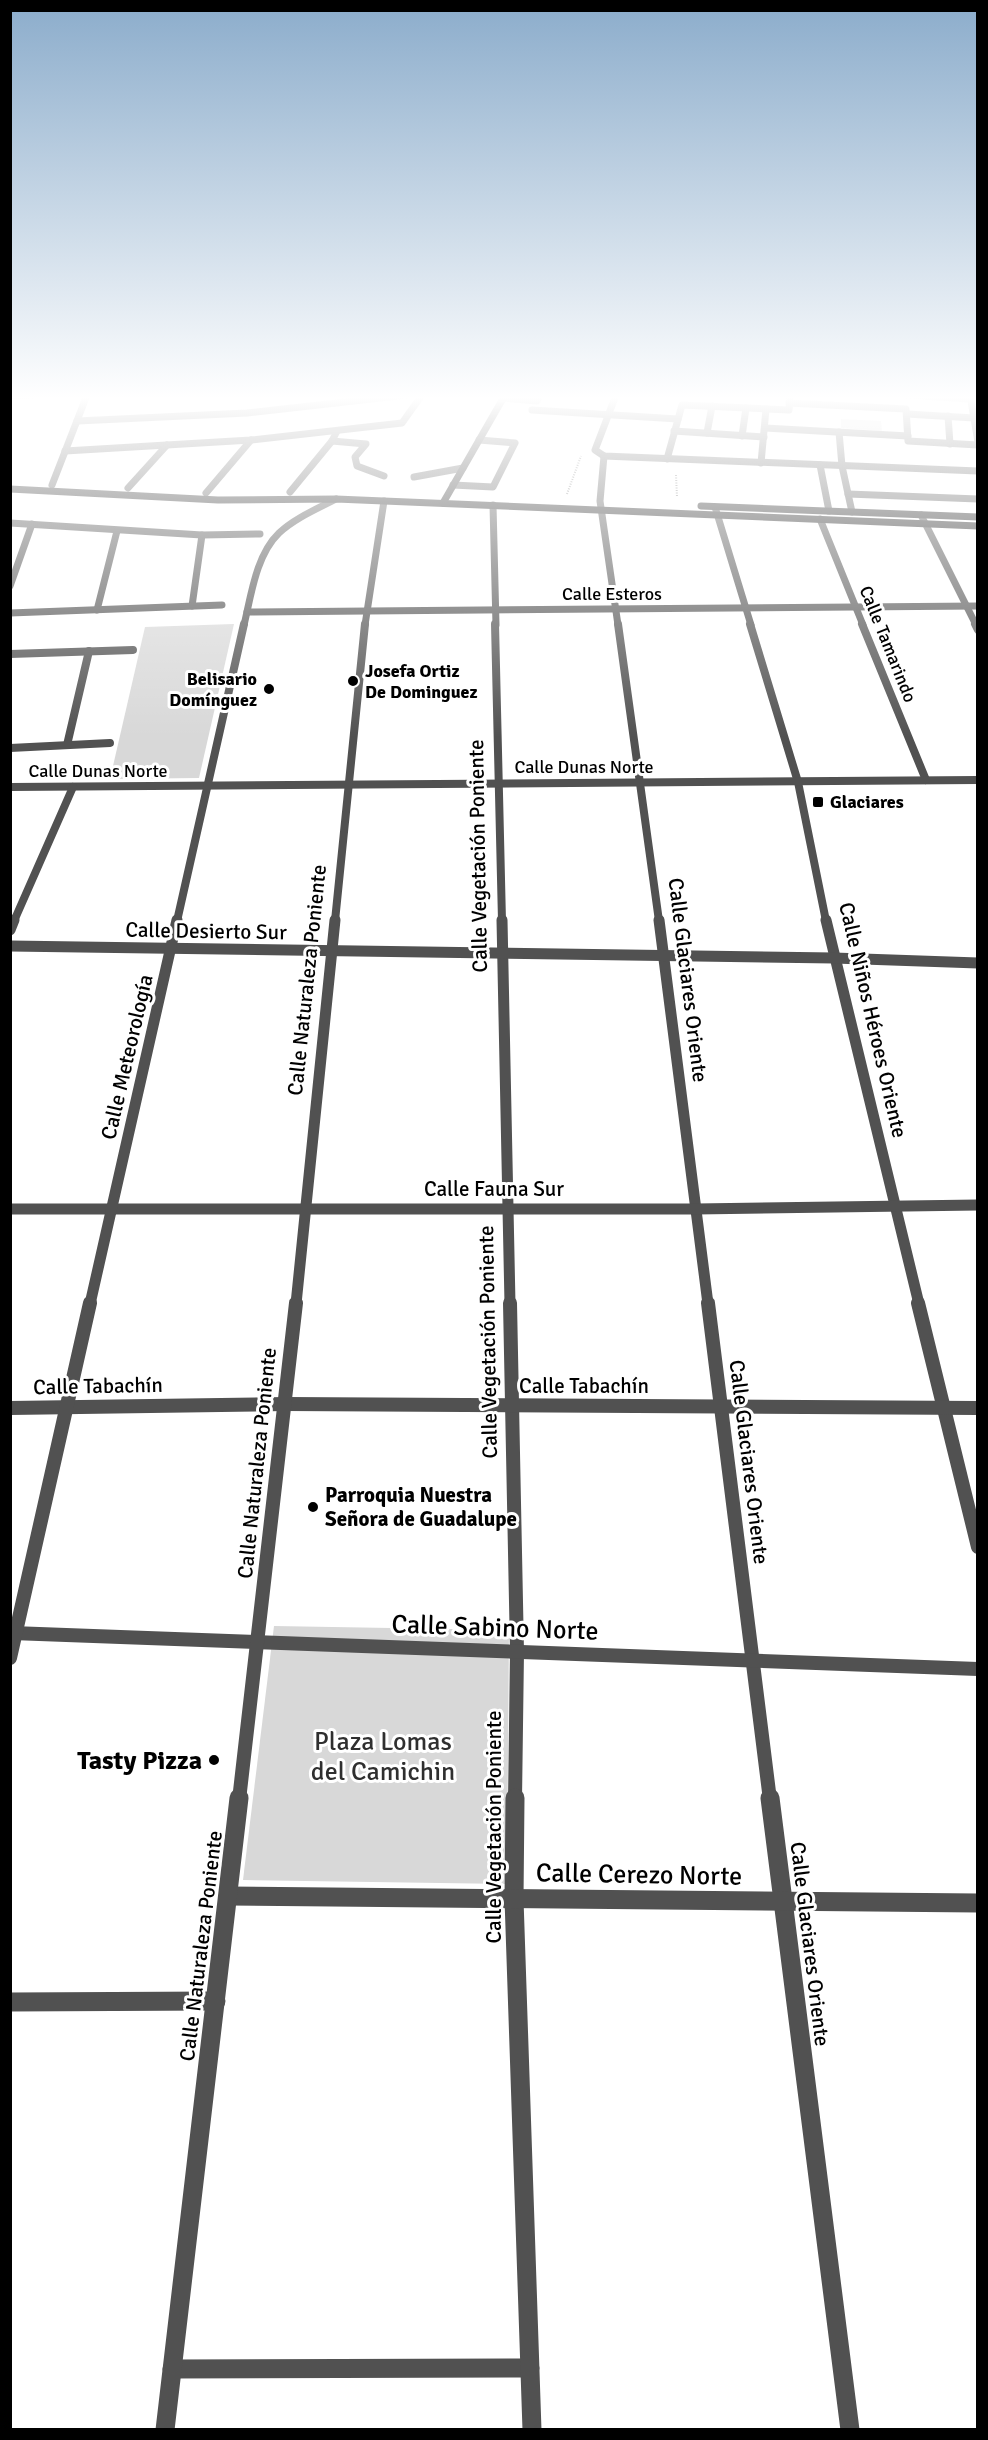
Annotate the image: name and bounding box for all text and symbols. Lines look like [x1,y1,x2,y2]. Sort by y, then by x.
street label: Calle Esteros [562,583,662,605]
street label: Calle Tamarindo [855,583,921,705]
place label: Josefa Ortiz De Dominguez [365,660,478,703]
place label: Belisario Domínguez [169,668,257,711]
marker: Josefa Ortiz De Dominguez [346,674,360,688]
marker: Belisario Domínguez [262,682,276,696]
street label: Calle Vegetación Poniente [463,739,493,973]
street label: Calle Dunas Norte [514,756,654,778]
street label: Calle Dunas Norte [28,760,168,782]
place label: Glaciares [830,791,904,813]
marker: Glaciares [811,795,825,809]
street label: Calle Naturaleza Poniente [282,863,332,1097]
street label: Calle Glaciares Oriente [663,876,713,1084]
street label: Calle Niños Héroes Oriente [833,900,913,1140]
street label: Calle Desierto Sur [125,917,287,945]
street label: Calle Meteorología [95,972,159,1142]
street label: Calle Fauna Sur [424,1176,564,1202]
street label: Calle Vegetación Poniente [473,1225,503,1459]
street label: Calle Naturaleza Poniente [232,1346,282,1580]
street label: Calle Glaciares Oriente [724,1358,774,1566]
street label: Calle Tabachín [33,1372,163,1400]
street label: Calle Tabachín [519,1373,649,1399]
place label: Parroquia Nuestra Señora de Guadalupe [325,1482,517,1532]
marker: Parroquia Nuestra Señora de Guadalupe [306,1500,320,1514]
street label: Calle Sabino Norte [391,1608,599,1648]
street label: Calle Vegetación Poniente [481,1710,507,1944]
park label: Plaza Lomas del Camichin [311,1726,455,1788]
place label: Tasty Pizza [77,1745,202,1777]
marker: Tasty Pizza [207,1753,221,1767]
street label: Calle Naturaleza Poniente [174,1829,228,2063]
street label: Calle Glaciares Oriente [785,1840,835,2048]
street label: Calle Cerezo Norte [536,1857,742,1893]

